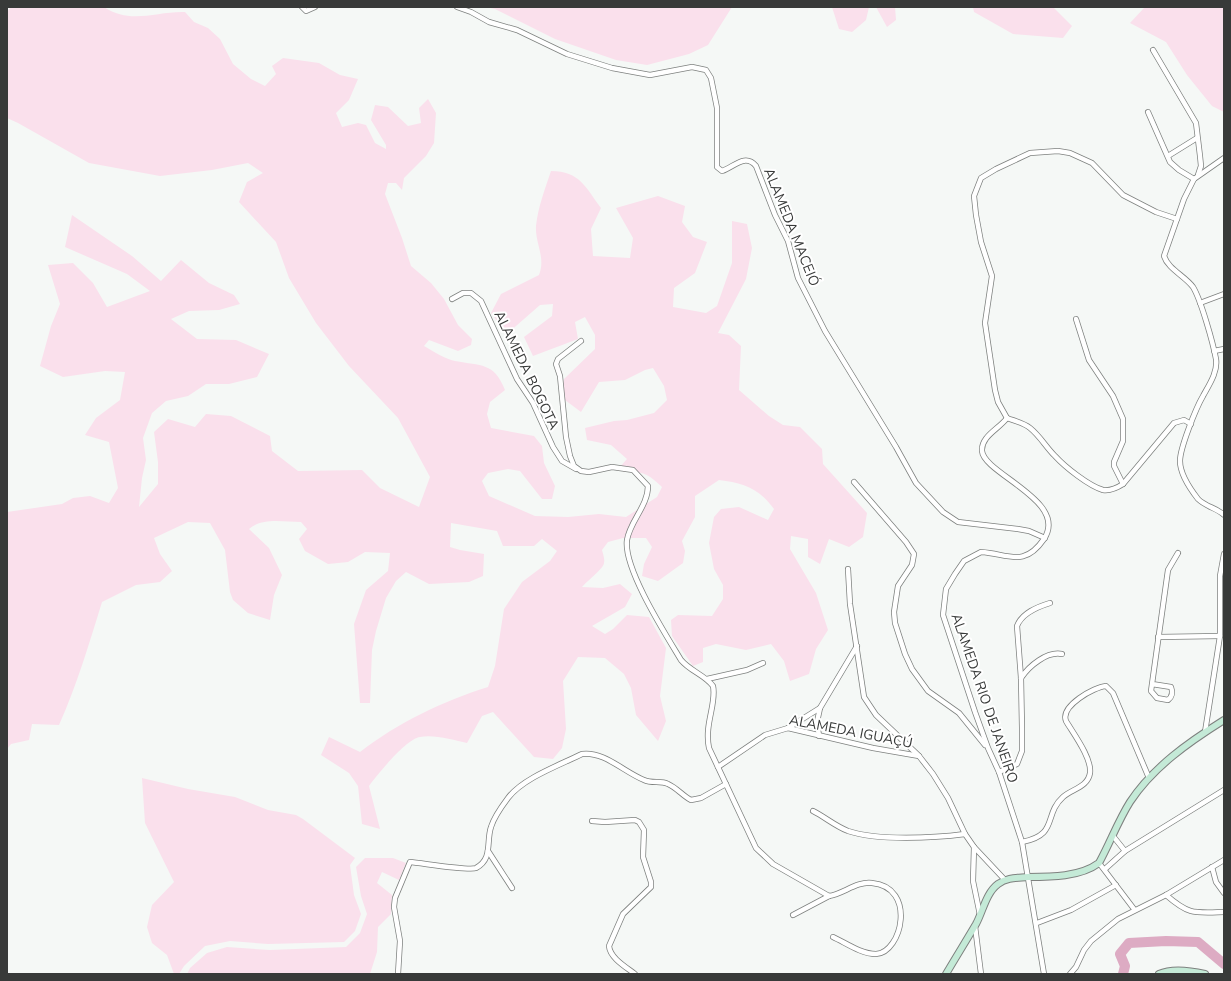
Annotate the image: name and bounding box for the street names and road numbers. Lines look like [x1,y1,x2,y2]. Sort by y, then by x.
street label: ALAMEDA MACEIÓ [759,165,824,289]
street label: ALAMEDA BOGOTA [490,308,564,433]
street label: ALAMEDA RIO DE JANEIRO [947,611,1023,786]
street label: ALAMEDA IGUAÇÚ [788,710,914,753]

